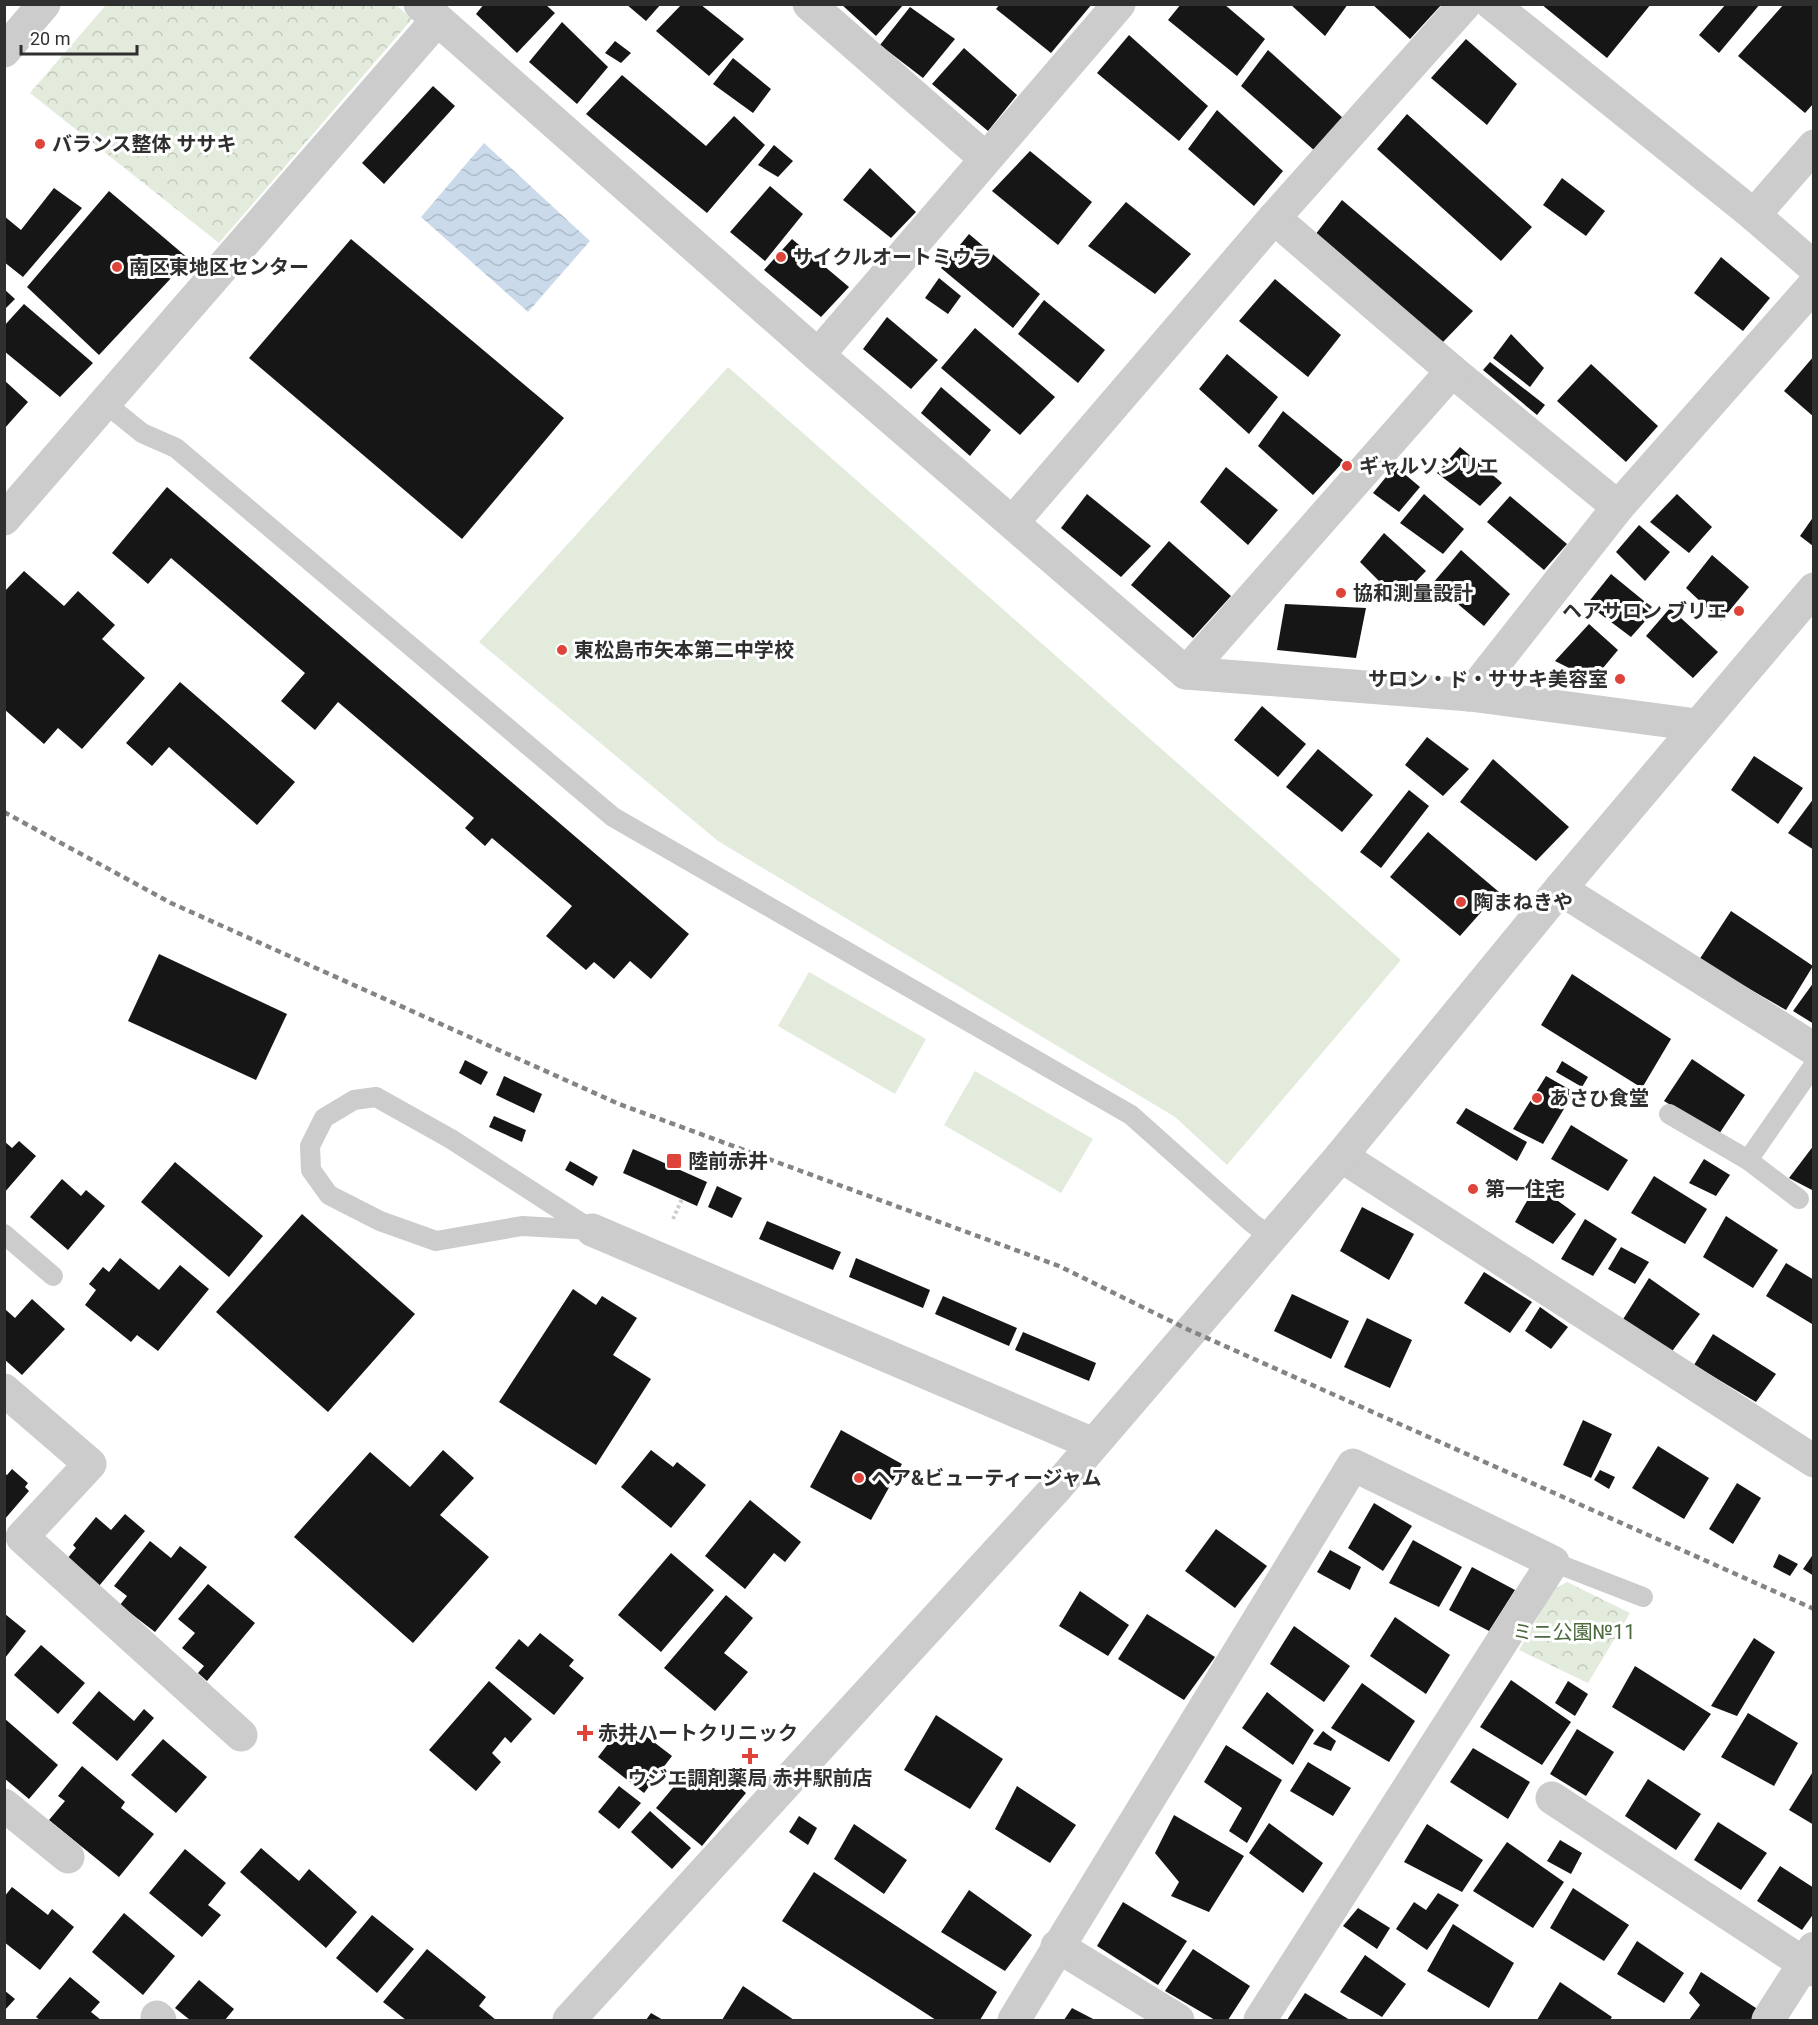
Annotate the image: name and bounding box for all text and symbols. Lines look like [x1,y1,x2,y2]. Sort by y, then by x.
scale bar [21,18,136,56]
text: 20 m [30,28,70,49]
place label: バランス整体 ササキ [52,132,237,156]
marker: バランス整体 ササキ [33,137,47,151]
place label: サイクルオートミウラ [793,245,992,269]
marker: サイクルオートミウラ [774,250,788,264]
place label: 南区東地区センター [129,255,309,279]
marker: 南区東地区センター [110,260,124,274]
place label: ギャルソンリエ [1359,454,1499,478]
marker: ギャルソンリエ [1340,459,1354,473]
place label: 協和測量設計 [1353,581,1473,605]
marker: 協和測量設計 [1334,586,1348,600]
place label: ヘアサロン ブリエ [1562,599,1727,623]
marker: ヘアサロン ブリエ [1732,604,1746,618]
place label: 東松島市矢本第二中学校 [574,638,794,662]
marker: 東松島市矢本第二中学校 [555,643,569,657]
place label: サロン・ド・ササキ美容室 [1368,667,1608,691]
marker: サロン・ド・ササキ美容室 [1613,672,1627,686]
place label: 陶まねきや [1473,890,1573,914]
marker: 陶まねきや [1454,895,1468,909]
place label: あさひ食堂 [1549,1086,1649,1110]
marker: あさひ食堂 [1530,1091,1544,1105]
place label: 陸前赤井 [688,1149,768,1173]
marker: 陸前赤井 [665,1152,683,1170]
place label: 第一住宅 [1485,1177,1565,1201]
marker: 第一住宅 [1466,1182,1480,1196]
place label: ヘア&ビューティージャム [871,1466,1102,1490]
marker: ヘア&ビューティージャム [852,1471,866,1485]
park label: ミニ公園№11 [1512,1620,1636,1644]
place label: 赤井ハートクリニック [598,1721,798,1745]
marker: 赤井ハートクリニック [576,1724,594,1742]
marker: ウジエ調剤薬局 赤井駅前店 [743,1749,757,1763]
place label: ウジエ調剤薬局 赤井駅前店 [628,1766,872,1790]

